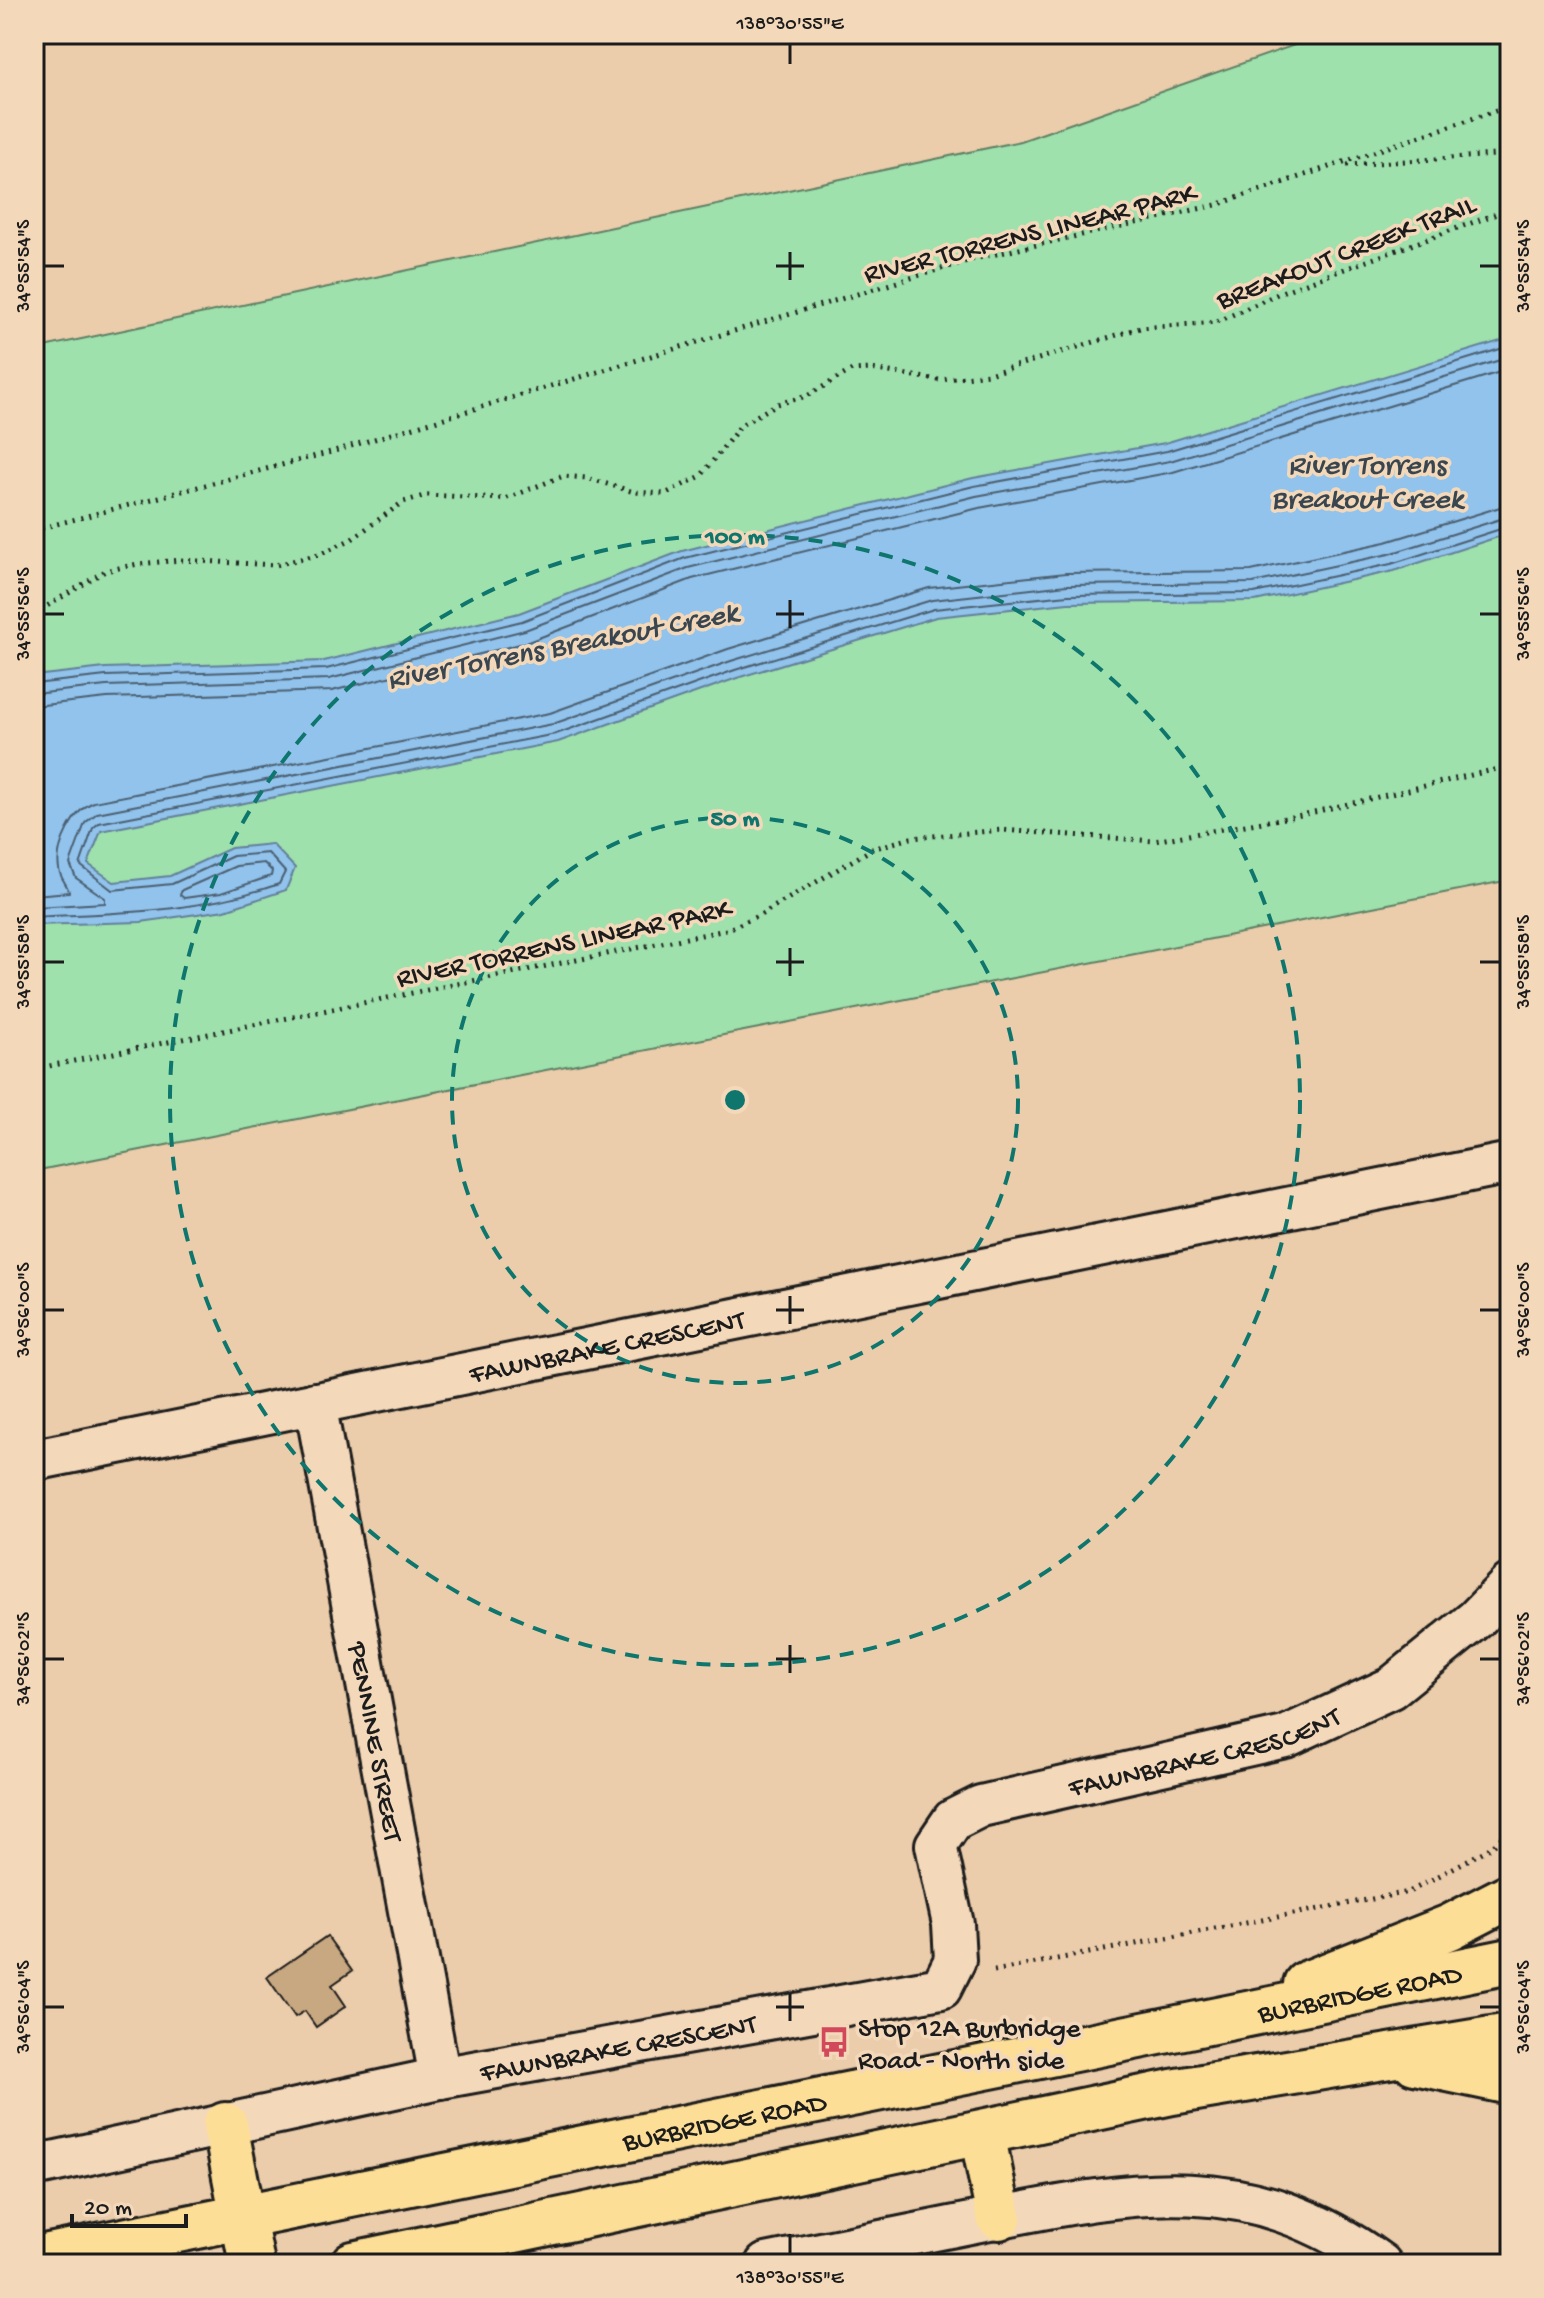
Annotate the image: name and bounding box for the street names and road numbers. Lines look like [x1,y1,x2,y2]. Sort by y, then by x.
street label: RIVER TORRENS LINEAR PARK [861,178,1202,293]
street label: BREAKOUT CREEK TRAIL [1212,189,1482,319]
street label: RIVER TORRENS LINEAR PARK [394,893,736,997]
street label: FAWNBRAKE CRESCENT [466,1305,749,1393]
street label: PENNINE STREET [338,1638,408,1846]
street label: FAWNBRAKE CRESCENT [1065,1701,1348,1807]
street label: BURBRIDGE ROAD [1254,1959,1466,2033]
street label: FAWNBRAKE CRESCENT [477,2009,760,2092]
street label: BURBRIDGE ROAD [619,2087,831,2161]

